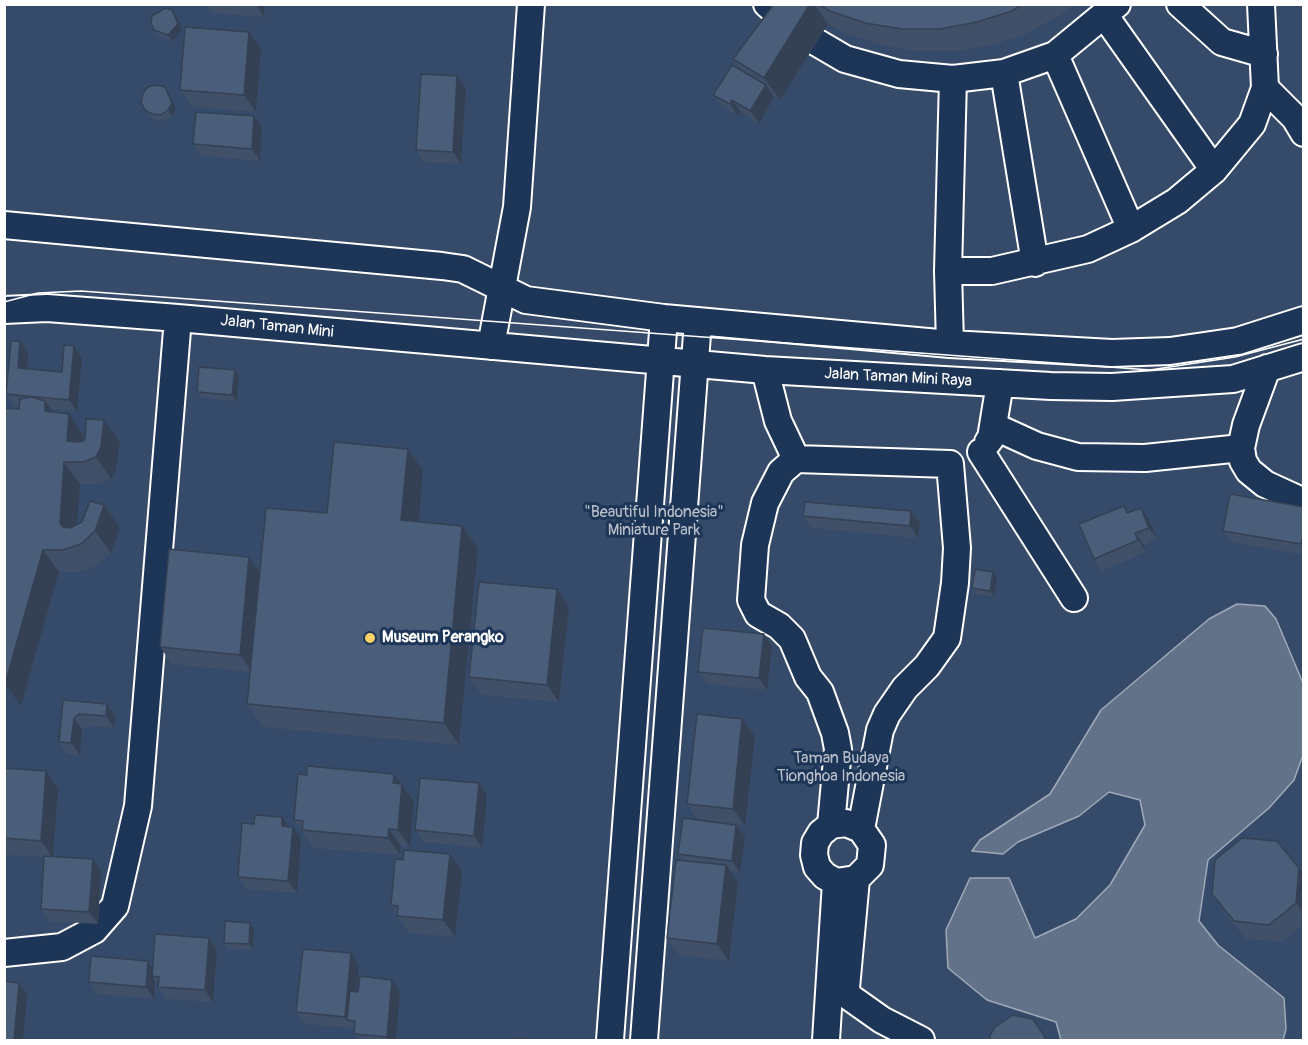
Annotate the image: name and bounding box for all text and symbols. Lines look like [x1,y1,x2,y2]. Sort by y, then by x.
street label: Jalan Taman Mini [220,312,334,342]
street label: Jalan Taman Mini Raya [824,365,972,391]
park label: "Beautiful Indonesia" Miniature Park [584,503,724,541]
place label: Museum Perangko [382,628,504,648]
marker: Museum Perangko [363,631,377,645]
park label: Taman Budaya Tionghoa Indonesia [777,749,905,787]

